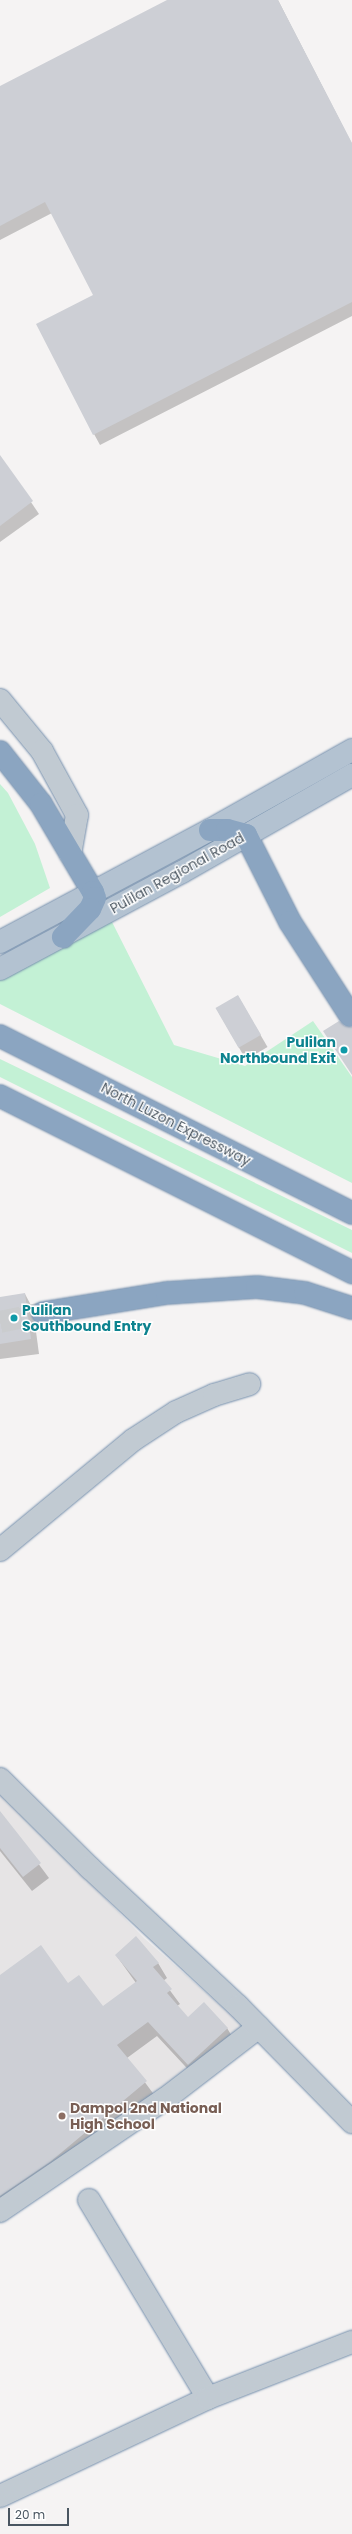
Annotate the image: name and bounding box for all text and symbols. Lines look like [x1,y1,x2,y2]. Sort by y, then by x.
street label: Pulilan Regional Road [107,829,247,917]
place label: Pulilan Northbound Exit [220,1034,336,1066]
marker: Pulilan Northbound Exit [339,1045,349,1055]
street label: North Luzon Expressway [98,1079,254,1169]
place label: Pulilan Southbound Entry [22,1302,151,1334]
marker: Pulilan Southbound Entry [9,1313,19,1323]
place label: Dampol 2nd National High School [70,2100,222,2132]
marker: Dampol 2nd National High School [57,2111,67,2121]
scale bar [10,2500,71,2526]
text: 20 m [15,2506,45,2523]

